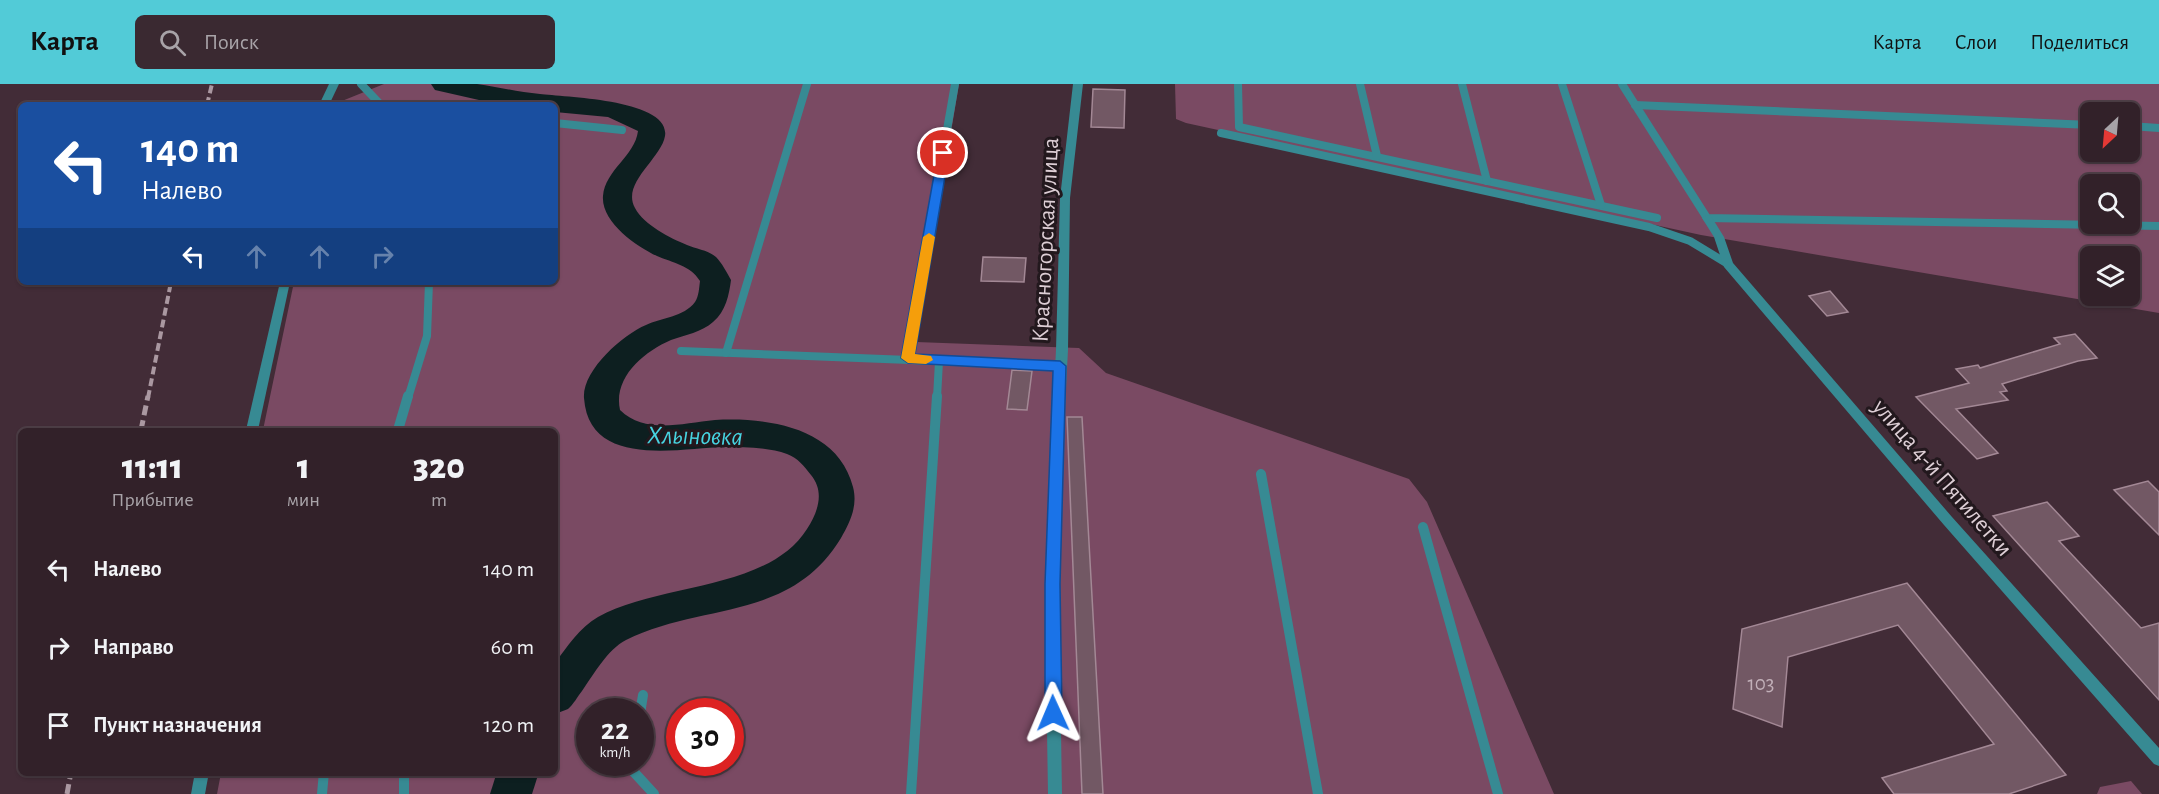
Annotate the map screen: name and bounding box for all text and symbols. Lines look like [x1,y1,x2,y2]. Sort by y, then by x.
search box [135,15,555,69]
icon: search [156,26,189,59]
text: Карта [30,28,99,56]
text: Поиск [204,31,259,53]
text: Карта [1872,32,1922,53]
text: Слои [1955,32,1997,53]
text: Поделиться [2030,32,2129,53]
north arrow [2080,102,2140,162]
map controls [2080,102,2140,306]
icon: left [42,126,120,204]
pin [917,127,968,178]
text: 140 m [141,128,239,170]
icon: arrive [926,136,959,169]
street label: Красногорская улица [1029,137,1063,343]
button: search [2080,174,2140,234]
text: Налево [141,177,223,204]
icon: left [177,240,210,273]
icon: ahead [240,240,273,273]
icon: ahead [303,240,336,273]
icon: right [366,240,399,273]
button: layers [2080,246,2140,306]
street label: улица 4-й Пятилетки [1867,394,2016,561]
water label: Хлыновка [647,422,743,450]
text: 11:11 [122,449,183,485]
text: 1 [297,449,310,485]
text: 320 [413,449,465,485]
text: Прибытие [111,490,194,510]
text: мин [287,490,320,510]
text: m [431,490,447,510]
icon: left [42,553,75,586]
text: Налево [93,558,162,580]
text: 140 m [483,558,534,580]
icon: right [42,631,75,664]
text: Направо [93,636,174,658]
text: 60 m [491,636,534,658]
house number: 103 [1748,673,1774,694]
position arrow [1021,681,1085,745]
speed limit sign: 30 [666,698,744,776]
icon: arrive [42,709,75,742]
text: Пункт назначения [93,714,262,736]
text: 120 m [484,714,534,736]
text: 22 [601,715,629,745]
text: km/h [600,745,630,760]

